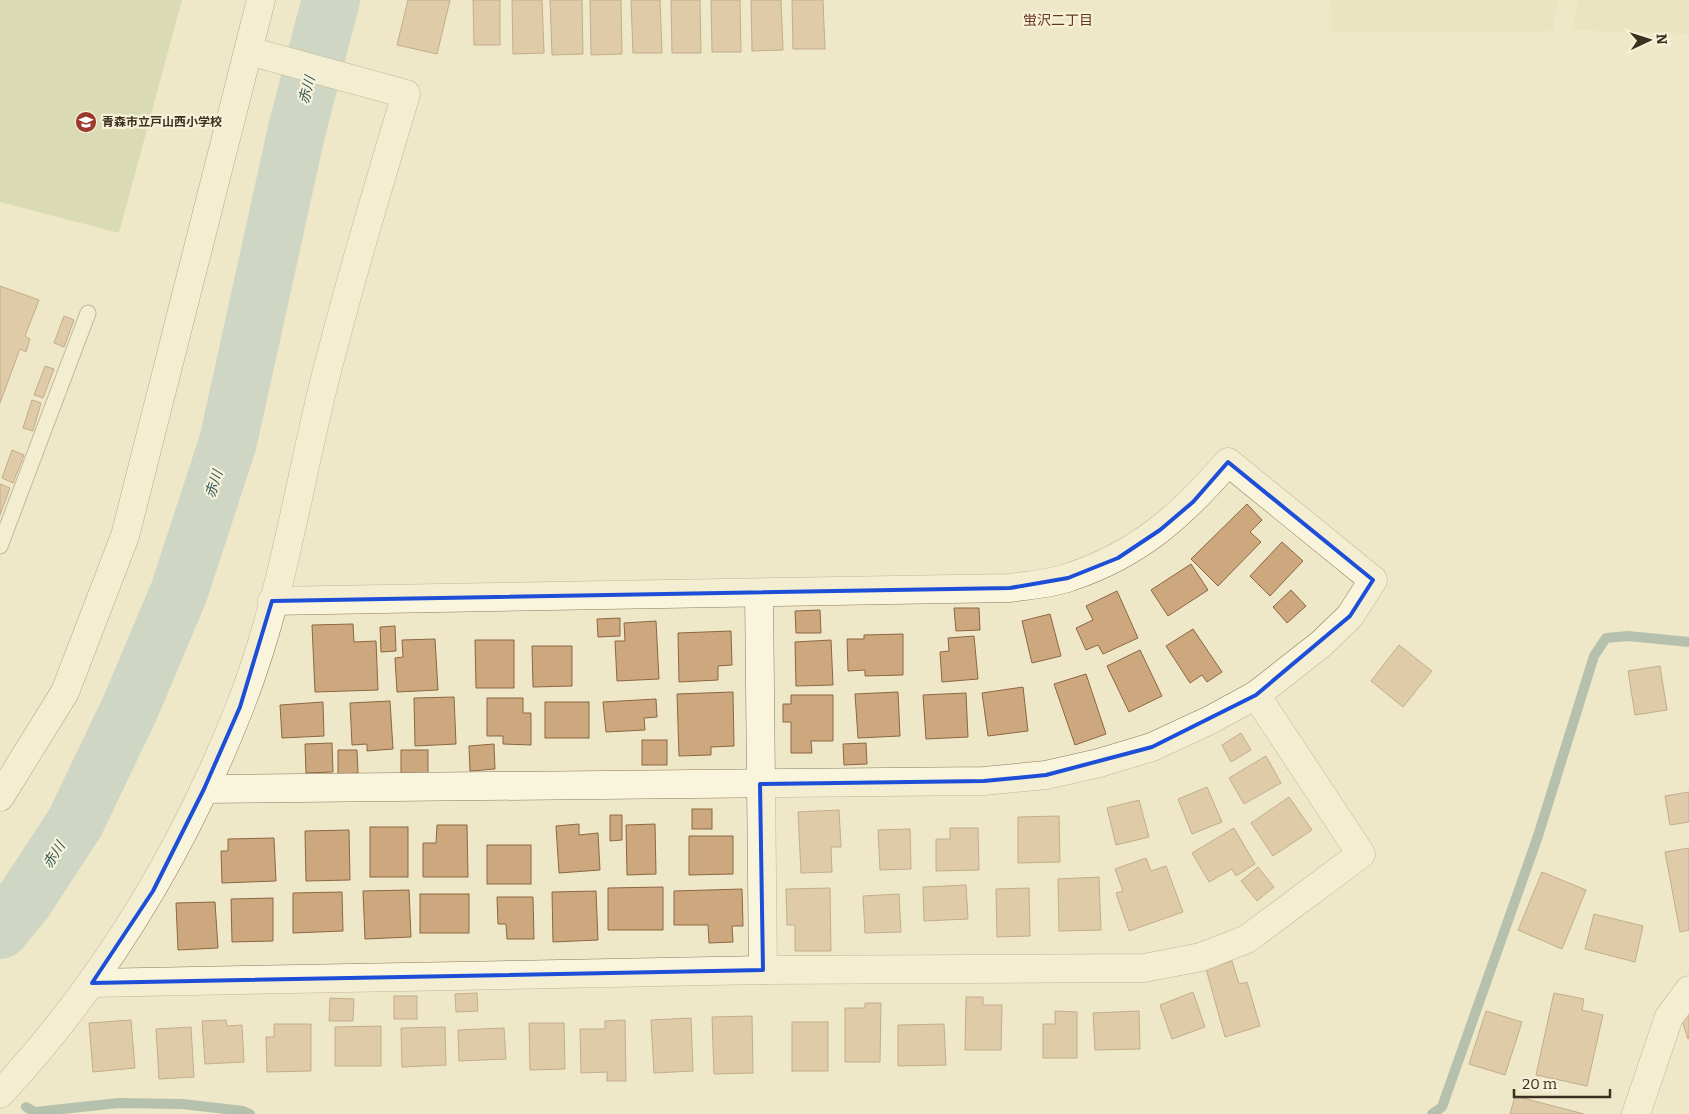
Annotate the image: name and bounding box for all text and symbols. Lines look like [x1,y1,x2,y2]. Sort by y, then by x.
district label: 蛍沢二丁目 [1023,12,1093,29]
north arrow [1624,15,1674,65]
text: N [1653,33,1670,45]
water label: 赤川 [295,72,319,106]
school or university icon: 青森市立戸山西小学校 [74,110,98,134]
place label: 青森市立戸山西小学校 [102,115,222,129]
water label: 赤川 [202,466,227,500]
water label: 赤川 [39,837,70,871]
scale bar [1514,1066,1610,1098]
text: 20 m [1522,1075,1558,1093]

